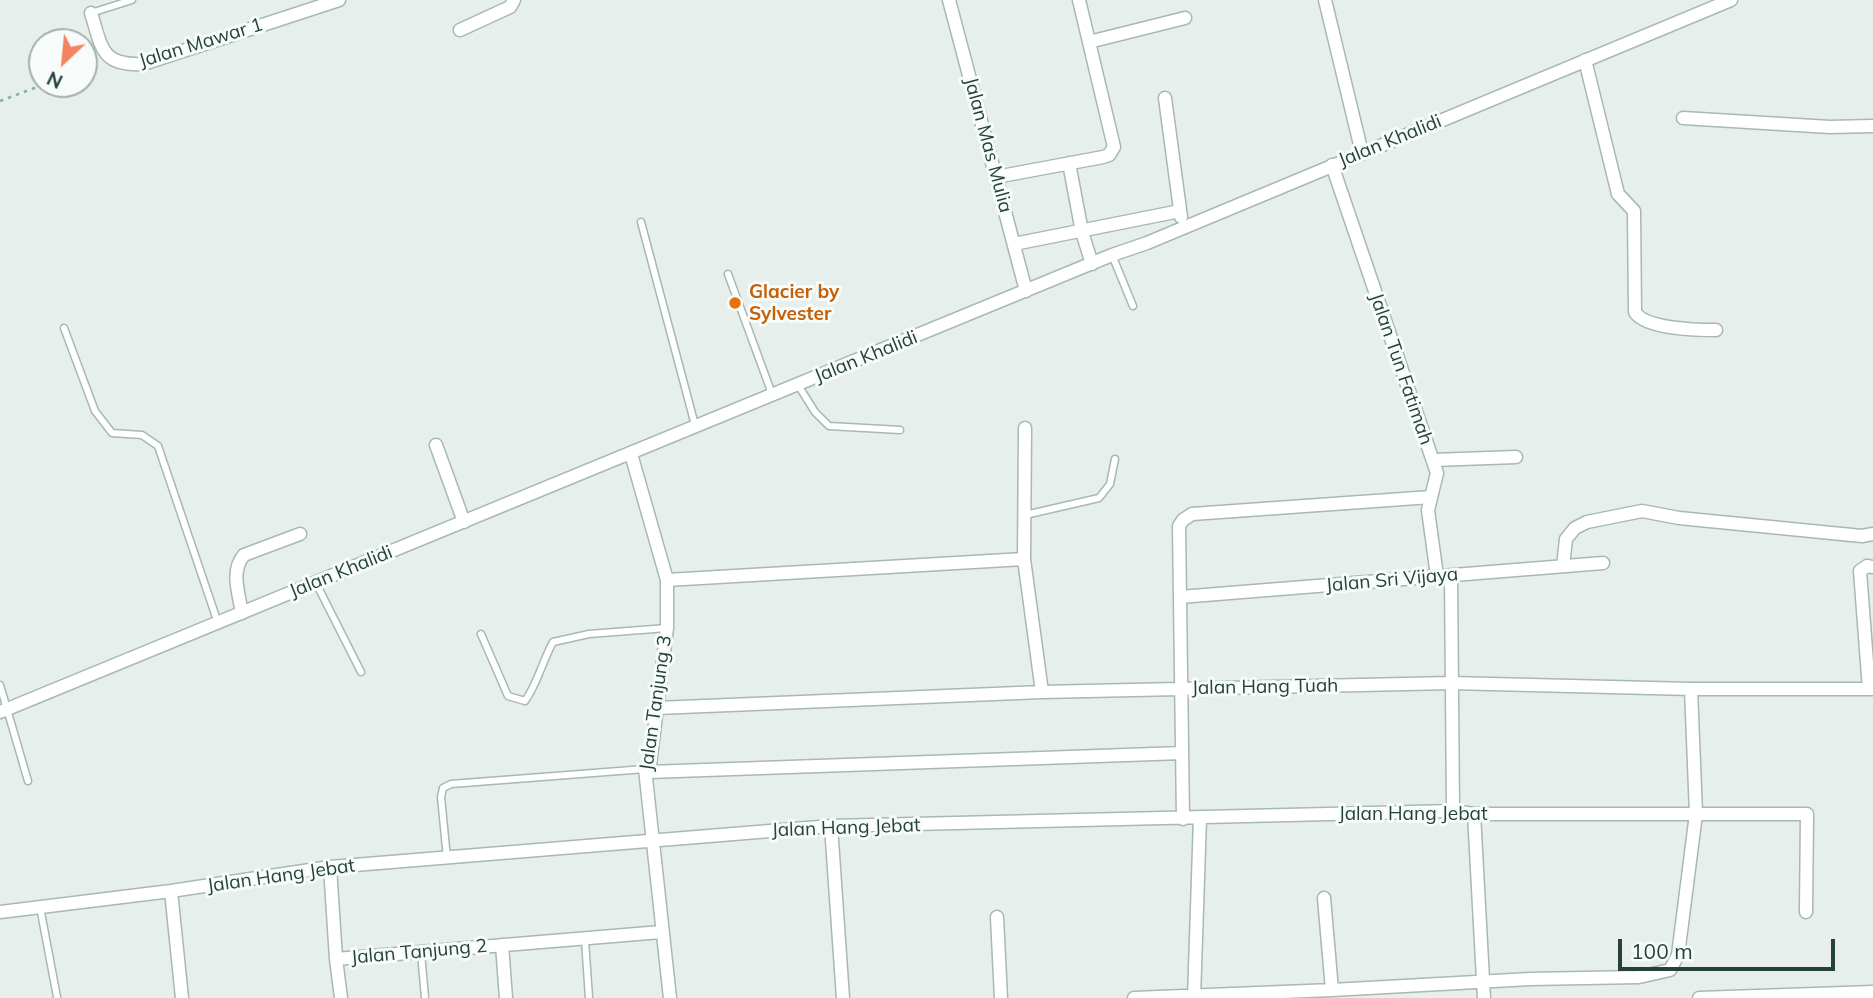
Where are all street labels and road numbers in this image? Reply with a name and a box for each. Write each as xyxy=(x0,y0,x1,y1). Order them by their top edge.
street label: Jalan Mawar 1 xyxy=(136,13,266,73)
street label: Jalan Mas Mulia xyxy=(959,75,1017,215)
street label: Jalan Khalidi xyxy=(1335,110,1445,172)
street label: Jalan Tun Fatimah xyxy=(1364,290,1438,448)
street label: Jalan Khalidi xyxy=(811,326,921,388)
street label: Jalan Khalidi xyxy=(286,541,396,603)
street label: Jalan Sri Vijaya xyxy=(1325,563,1459,597)
street label: Jalan Tanjung 3 xyxy=(635,634,677,772)
street label: Jalan Hang Tuah xyxy=(1191,674,1339,700)
street label: Jalan Hang Jebat xyxy=(1338,803,1488,825)
street label: Jalan Hang Jebat xyxy=(771,814,921,842)
street label: Jalan Hang Jebat xyxy=(206,854,356,898)
street label: Jalan Tanjung 2 xyxy=(350,935,488,969)

